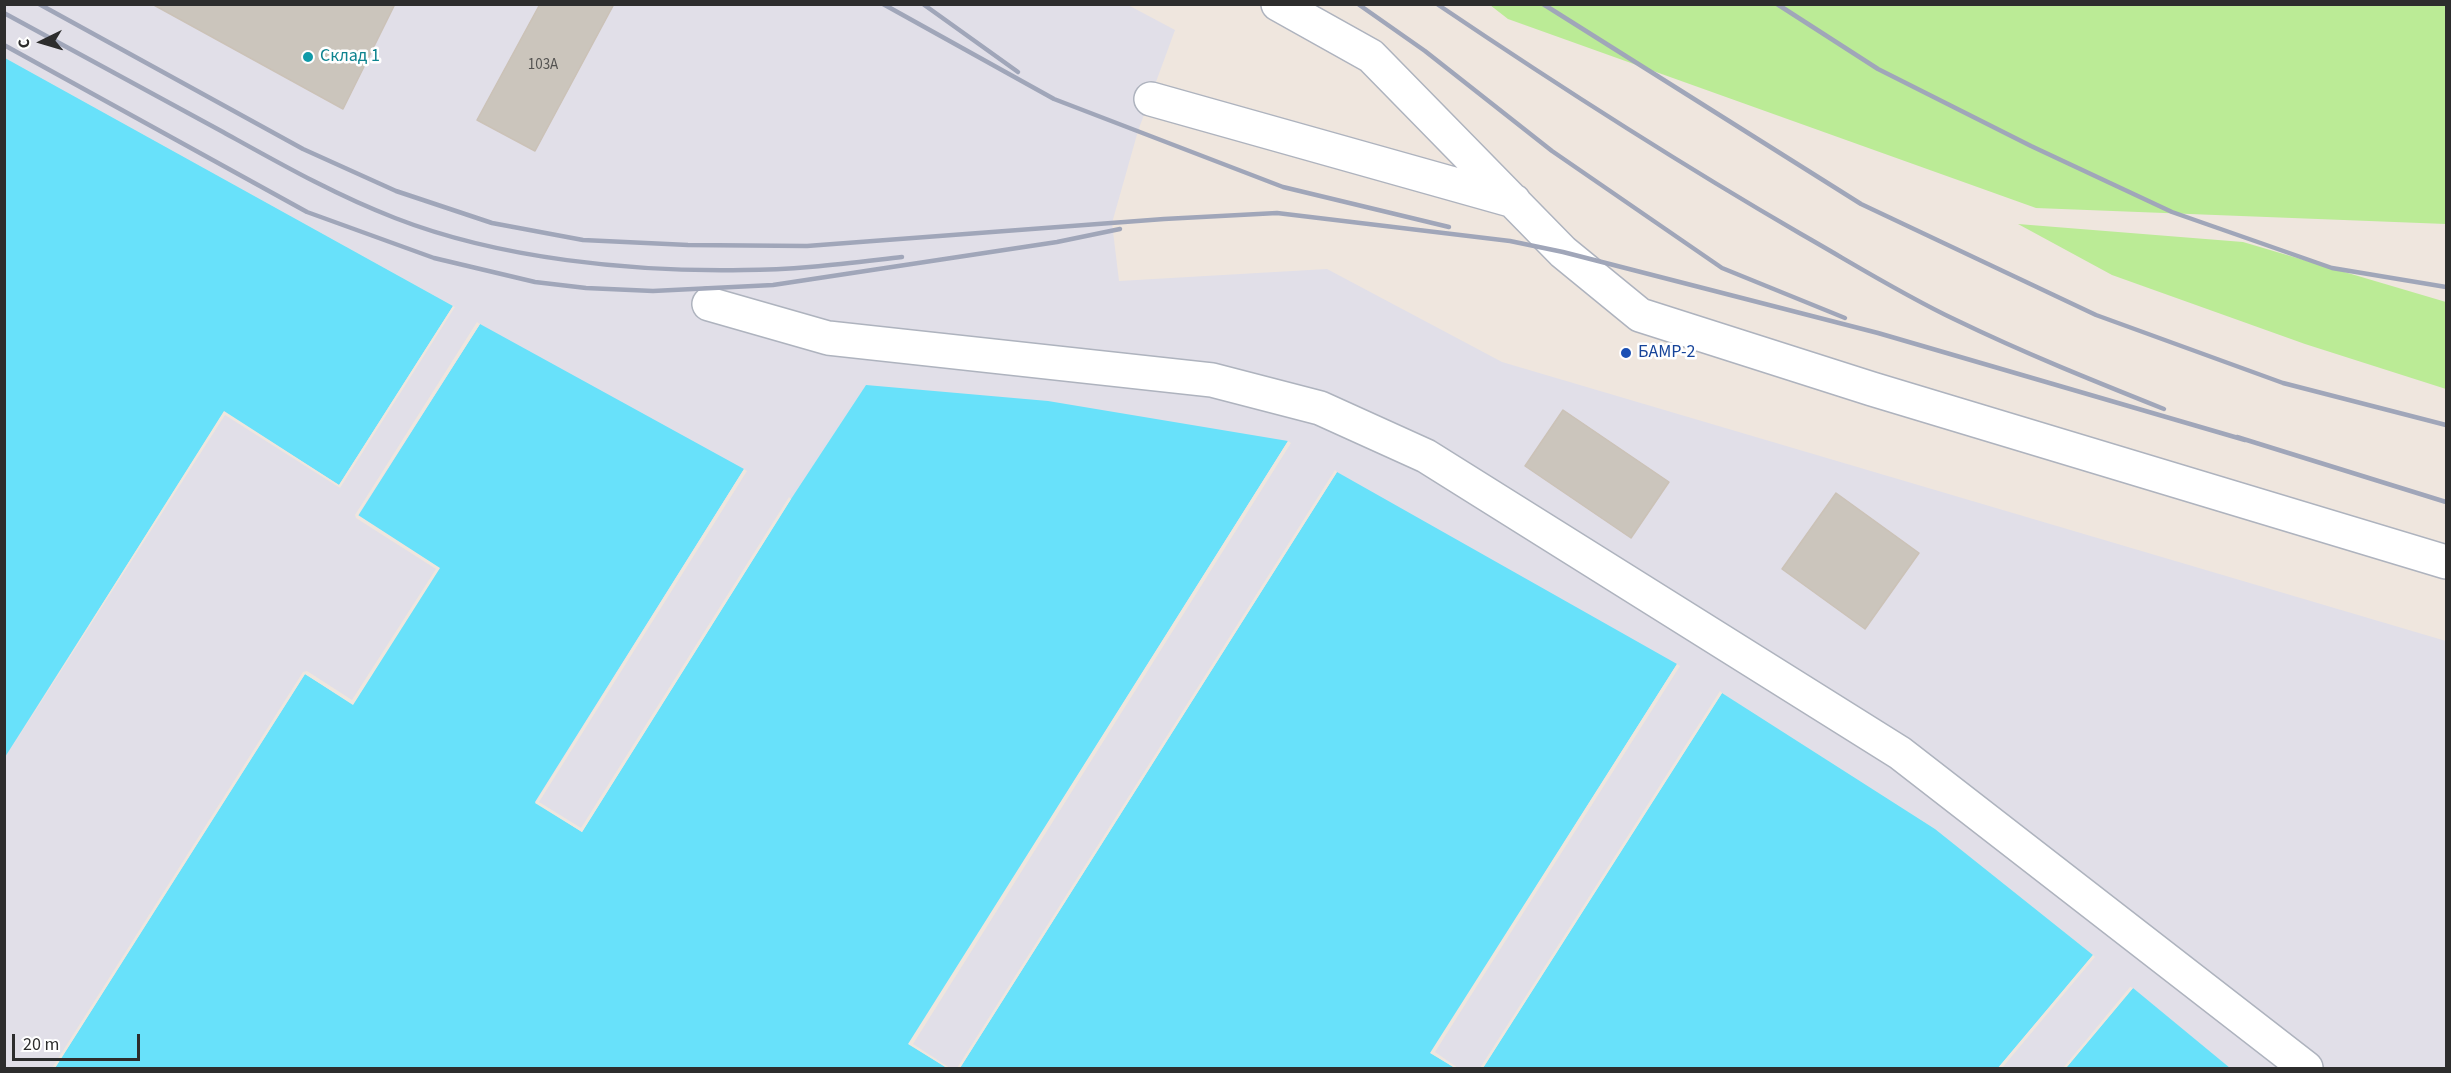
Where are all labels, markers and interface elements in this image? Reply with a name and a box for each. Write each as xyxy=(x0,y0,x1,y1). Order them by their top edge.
north arrow xyxy=(12,12,72,72)
text: С xyxy=(13,38,35,49)
place label: Склад 1 xyxy=(320,46,380,68)
marker: Склад 1 xyxy=(301,50,315,64)
house number: 103А xyxy=(528,57,558,75)
place label: БАМР-2 xyxy=(1638,342,1695,364)
marker: БАМР-2 xyxy=(1619,346,1633,360)
scale bar xyxy=(15,1022,142,1060)
text: 20 m xyxy=(23,1032,59,1057)

